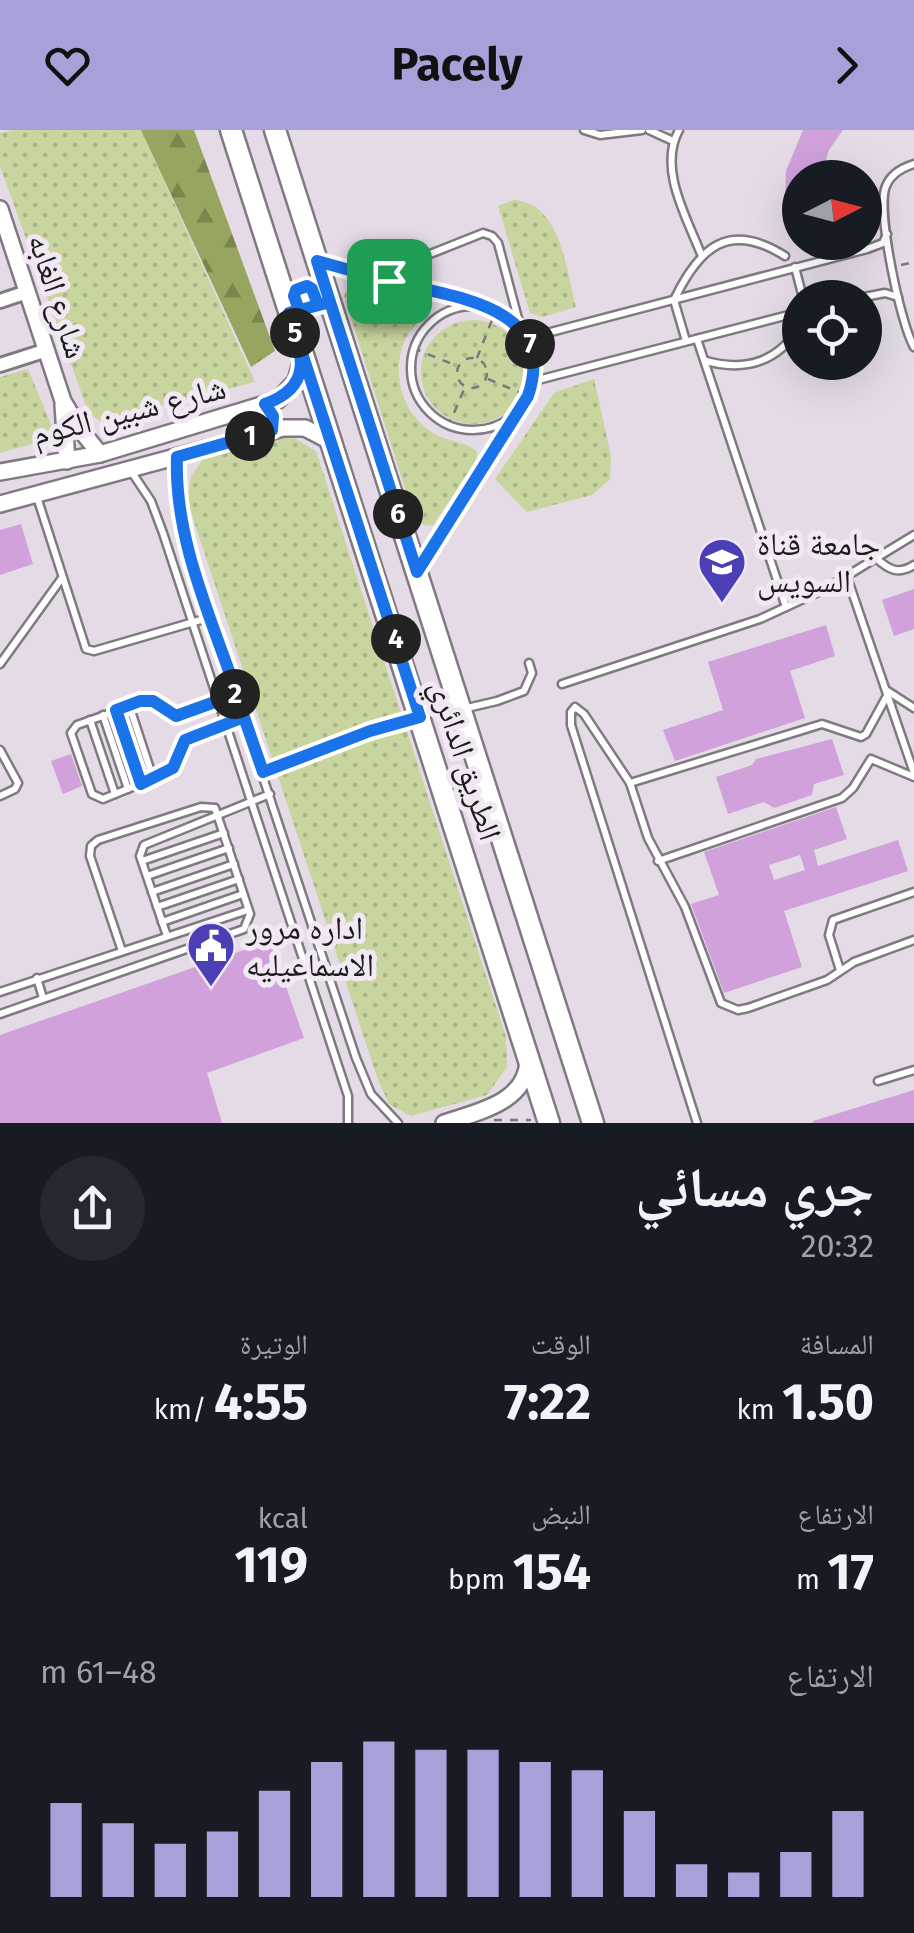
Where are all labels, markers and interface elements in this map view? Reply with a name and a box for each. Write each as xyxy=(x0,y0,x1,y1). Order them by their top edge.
icon: heart xyxy=(40,38,95,93)
text: Pacely xyxy=(391,38,523,92)
icon: forward xyxy=(819,38,874,93)
north arrow xyxy=(782,160,882,260)
map controls xyxy=(782,160,882,380)
street label: شارع الغابه xyxy=(19,229,96,363)
pin xyxy=(347,239,432,324)
icon: arrive xyxy=(362,254,417,309)
button: locate xyxy=(782,280,882,380)
pin: 5 xyxy=(270,308,320,358)
text: 5 xyxy=(287,316,303,349)
pin: 7 xyxy=(505,319,555,369)
text: 7 xyxy=(523,327,537,360)
street label: شارع شبين الكوم xyxy=(28,369,230,455)
pin: 1 xyxy=(225,411,275,461)
text: 1 xyxy=(244,419,257,452)
pin: 6 xyxy=(373,489,423,539)
text: 6 xyxy=(390,497,406,530)
place label: جامعة قناة السويس xyxy=(757,525,880,601)
school or university icon: جامعة قناة السويس xyxy=(696,536,748,604)
pin: 4 xyxy=(371,614,421,664)
text: 4 xyxy=(388,622,404,655)
pin: 2 xyxy=(210,669,260,719)
street label: الطريق الدائري xyxy=(416,675,510,847)
text: 2 xyxy=(228,677,242,710)
place label: اداره مرور الاسماعيليه xyxy=(245,909,374,984)
public building icon: اداره مرور الاسماعيليه xyxy=(185,920,237,988)
button: share xyxy=(40,1156,145,1261)
text: جري مسائي xyxy=(635,1156,874,1222)
text: 20:32 xyxy=(801,1227,874,1265)
text: الوتيرة xyxy=(240,1328,308,1361)
text: الوقت xyxy=(531,1328,591,1361)
text: المسافة xyxy=(800,1328,874,1361)
text: 4:55 xyxy=(214,1372,308,1432)
text: 7:22 xyxy=(504,1372,591,1432)
text: 1.50 xyxy=(782,1372,874,1432)
text: /km xyxy=(154,1393,214,1426)
text: km xyxy=(736,1393,782,1426)
text: النبض xyxy=(531,1498,591,1531)
text: الارتفاع xyxy=(798,1498,874,1531)
text: kcal xyxy=(258,1502,308,1535)
text: 119 xyxy=(235,1535,308,1595)
text: 154 xyxy=(513,1542,591,1602)
text: 17 xyxy=(827,1542,874,1602)
text: bpm xyxy=(448,1563,513,1596)
text: m xyxy=(796,1563,827,1596)
text: 48–61 m xyxy=(40,1653,157,1691)
text: الارتفاع xyxy=(787,1657,874,1695)

